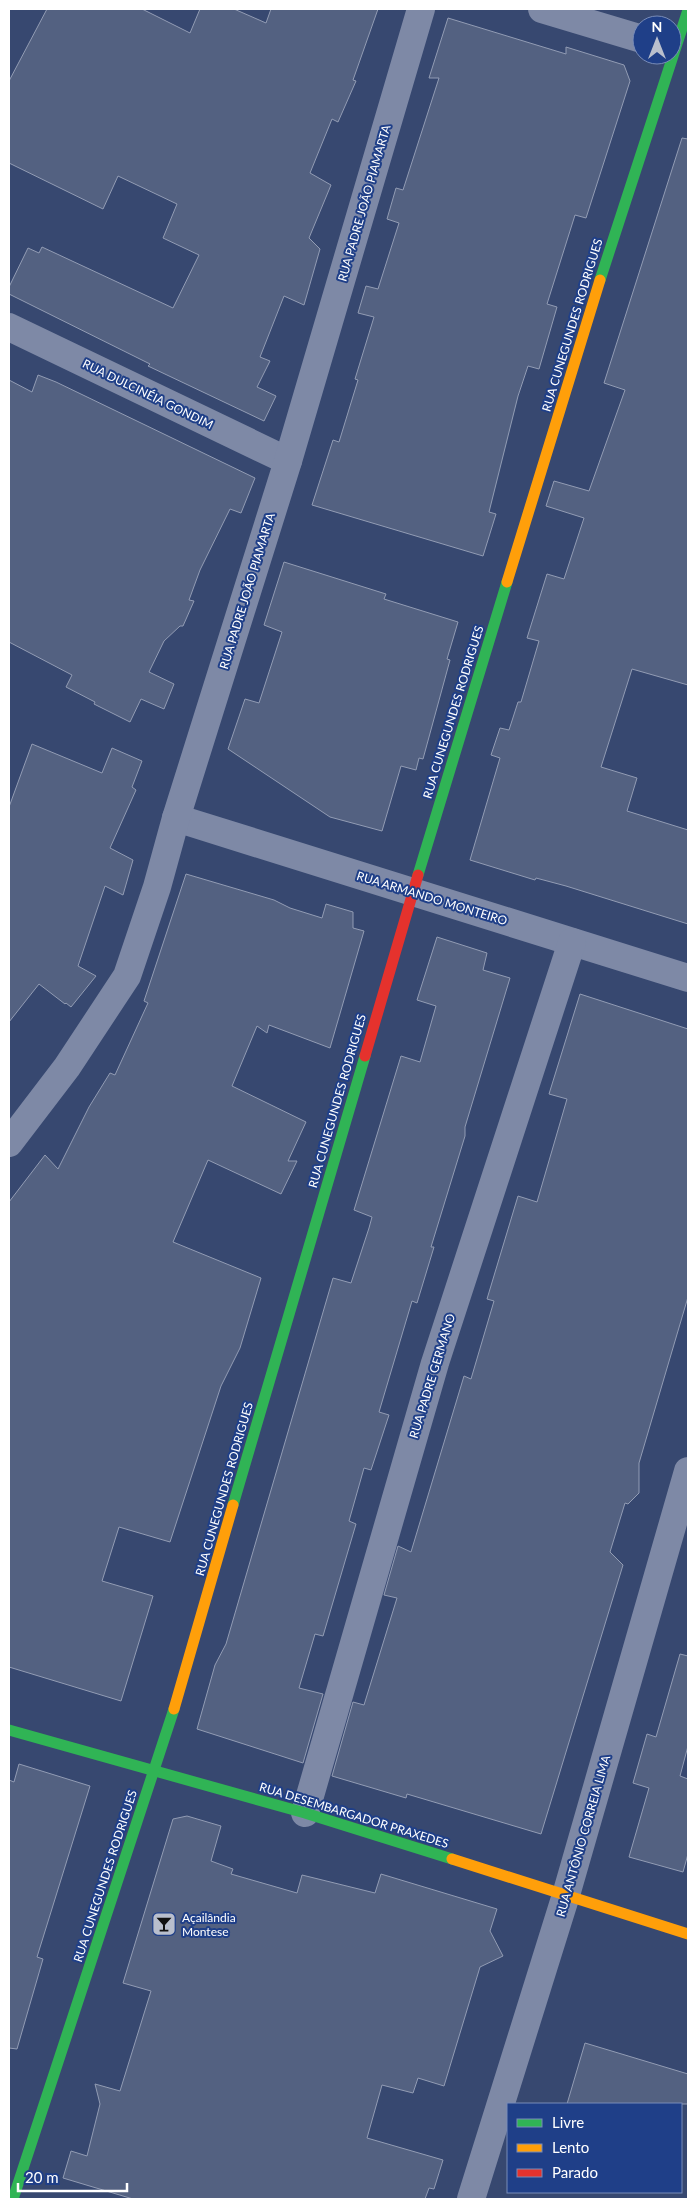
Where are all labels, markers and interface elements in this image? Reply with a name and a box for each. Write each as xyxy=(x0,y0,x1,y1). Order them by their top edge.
north arrow xyxy=(632,15,682,65)
text: N xyxy=(652,18,662,35)
street label: RUA PADRE JOÃO PIAMARTA xyxy=(334,122,394,283)
street label: RUA CUNEGUNDES RODRIGUES xyxy=(538,237,606,413)
street label: RUA DULCINÉIA GONDIM xyxy=(80,356,216,432)
street label: RUA PADRE JOÃO PIAMARTA xyxy=(216,510,278,671)
street label: RUA CUNEGUNDES RODRIGUES xyxy=(419,624,487,800)
street label: RUA ARMANDO MONTEIRO xyxy=(355,868,509,928)
street label: RUA CUNEGUNDES RODRIGUES xyxy=(305,1012,369,1190)
street label: RUA PADRE GERMANO xyxy=(406,1312,458,1440)
street label: RUA CUNEGUNDES RODRIGUES xyxy=(192,1400,256,1578)
street label: RUA ANTÔNIO CORREIA LIMA xyxy=(553,1753,614,1919)
street label: RUA DESEMBARGADOR PRAXEDES xyxy=(258,1779,450,1851)
street label: RUA CUNEGUNDES RODRIGUES xyxy=(70,1788,140,1964)
place label: Açailândia Montese xyxy=(182,1910,236,1939)
bar icon: Açailândia Montese xyxy=(151,1911,177,1937)
legend xyxy=(507,2103,682,2193)
text: Livre xyxy=(552,2113,584,2131)
text: Lento xyxy=(552,2138,589,2156)
scale bar xyxy=(18,2160,126,2192)
text: Parado xyxy=(552,2163,598,2181)
text: 20 m xyxy=(25,2168,59,2186)

